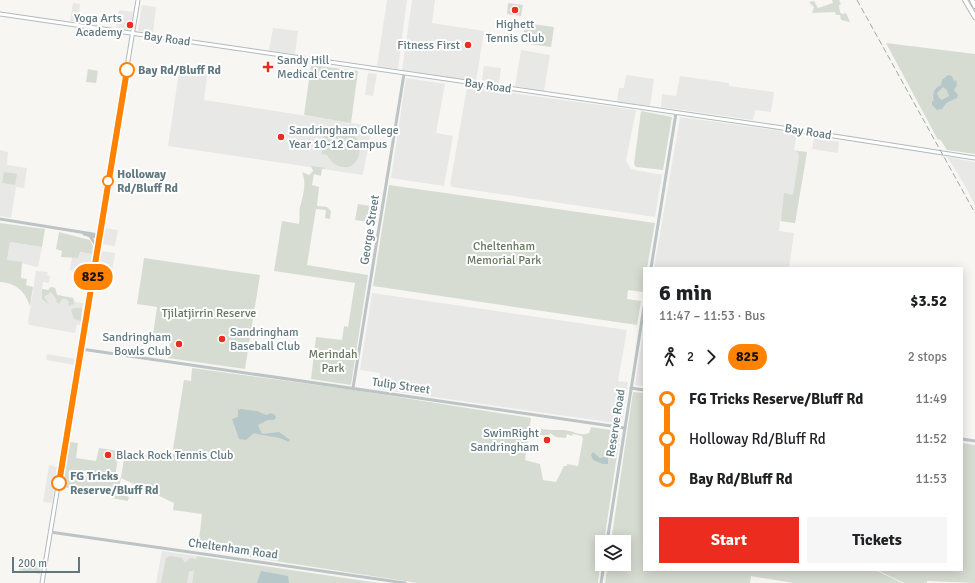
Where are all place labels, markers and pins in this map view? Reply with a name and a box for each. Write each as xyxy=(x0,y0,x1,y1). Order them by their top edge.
marker: Highett Tennis Club xyxy=(510,5,520,15)
place label: Yoga Arts Academy xyxy=(74,11,122,40)
place label: Highett Tennis Club xyxy=(486,17,544,46)
marker: Yoga Arts Academy xyxy=(125,20,135,30)
place label: Fitness First xyxy=(397,38,460,53)
marker: Fitness First xyxy=(463,40,473,50)
place label: Sandy Hill Medical Centre xyxy=(277,53,354,82)
marker: Sandy Hill Medical Centre xyxy=(262,61,274,73)
marker: Bay Rd/Bluff Rd xyxy=(119,62,135,78)
place label: Bay Rd/Bluff Rd xyxy=(138,63,222,78)
place label: Sandringham College Year 10-12 Campus xyxy=(289,123,399,152)
marker: Sandringham College Year 10-12 Campus xyxy=(276,132,286,142)
place label: Holloway Rd/Bluff Rd xyxy=(117,167,179,196)
marker: Holloway Rd/Bluff Rd xyxy=(102,175,114,187)
place label: Sandringham Baseball Club xyxy=(230,325,300,354)
place label: Sandringham Bowls Club xyxy=(102,330,171,359)
marker: Sandringham Baseball Club xyxy=(217,334,227,344)
marker: Sandringham Bowls Club xyxy=(174,339,184,349)
place label: SwimRight Sandringham xyxy=(470,426,539,455)
marker: SwimRight Sandringham xyxy=(542,435,552,445)
place label: Black Rock Tennis Club xyxy=(116,448,233,463)
marker: Black Rock Tennis Club xyxy=(103,450,113,460)
place label: FG Tricks Reserve/Bluff Rd xyxy=(70,469,159,498)
marker: FG Tricks Reserve/Bluff Rd xyxy=(51,475,67,491)

